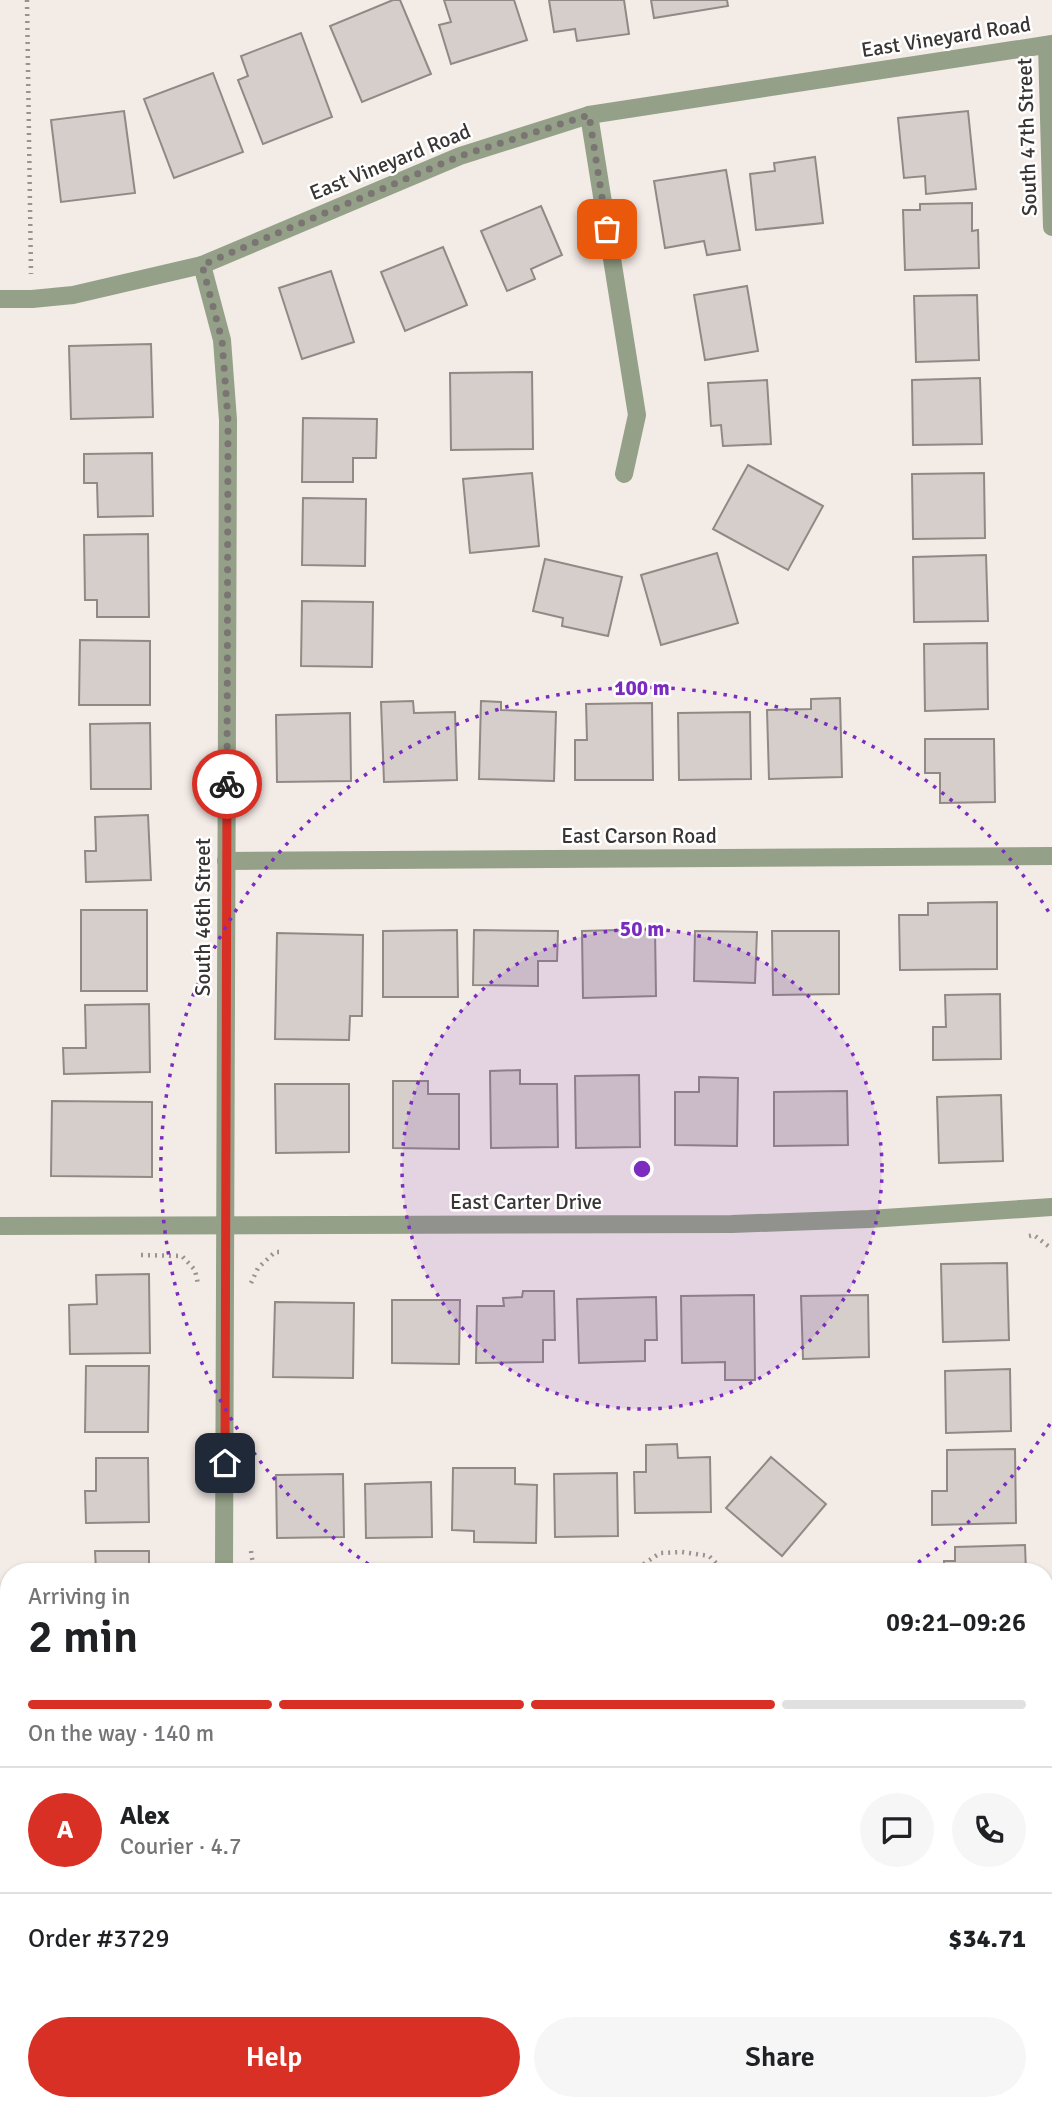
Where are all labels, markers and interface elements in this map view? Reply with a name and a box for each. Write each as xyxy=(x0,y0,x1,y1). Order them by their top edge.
street label: East Vineyard Road xyxy=(859,11,1033,63)
street label: South 47th Street xyxy=(1011,57,1043,217)
street label: East Vineyard Road xyxy=(306,118,474,206)
pin xyxy=(577,199,637,259)
icon: bag xyxy=(588,210,626,248)
text: 100 m xyxy=(614,675,670,701)
courier xyxy=(192,749,262,819)
icon: bike xyxy=(208,765,246,803)
street label: East Carson Road xyxy=(561,823,717,849)
street label: South 46th Street xyxy=(190,838,216,996)
text: 50 m xyxy=(620,916,664,942)
centre of rings xyxy=(630,1157,654,1181)
street label: East Carter Drive xyxy=(450,1189,602,1215)
pin xyxy=(195,1433,255,1493)
icon: home xyxy=(206,1444,244,1482)
text: Arriving in xyxy=(28,1582,130,1611)
text: 09:21–09:26 xyxy=(886,1607,1026,1639)
text: 2 min xyxy=(28,1609,138,1665)
text: On the way · 140 m xyxy=(28,1719,214,1748)
button: chat xyxy=(860,1793,934,1867)
button: phone xyxy=(952,1793,1026,1867)
text: Alex xyxy=(120,1800,170,1832)
text: A xyxy=(57,1814,73,1846)
text: Courier · 4.7 xyxy=(120,1832,241,1861)
text: Order #3729 xyxy=(28,1923,169,1955)
text: $34.71 xyxy=(948,1923,1026,1955)
button: Help xyxy=(28,2017,520,2097)
button: Share xyxy=(534,2017,1026,2097)

